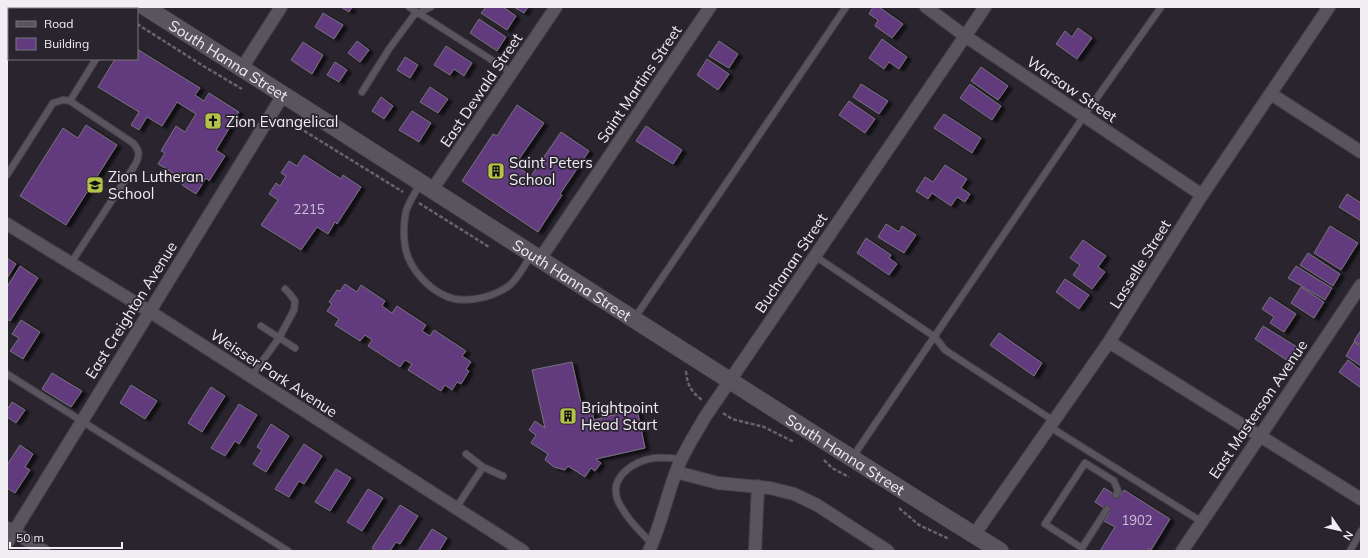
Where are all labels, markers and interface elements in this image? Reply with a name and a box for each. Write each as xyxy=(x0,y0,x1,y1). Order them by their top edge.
legend xyxy=(8,8,138,60)
street label: South Hanna Street xyxy=(166,15,292,105)
text: Road xyxy=(44,16,73,31)
street label: Saint Martins Street xyxy=(593,21,685,147)
street label: East Dewald Street xyxy=(436,29,526,151)
text: Building xyxy=(44,36,89,51)
street label: Warsaw Street xyxy=(1023,52,1121,126)
church icon: Zion Evangelical xyxy=(203,111,223,131)
place label: Zion Evangelical xyxy=(226,112,338,131)
place label: Saint Peters School xyxy=(509,153,593,189)
building icon: Saint Peters School xyxy=(486,161,506,181)
place label: Zion Lutheran School xyxy=(108,167,204,203)
school or university icon: Zion Lutheran School xyxy=(85,175,105,195)
house number: 2215 xyxy=(293,201,325,217)
street label: Buchanan Street xyxy=(751,210,831,316)
street label: Lasselle Street xyxy=(1105,216,1175,312)
street label: South Hanna Street xyxy=(509,235,635,325)
street label: East Creighton Avenue xyxy=(81,238,181,382)
street label: Weisser Park Avenue xyxy=(207,325,341,421)
street label: East Masterson Avenue xyxy=(1205,336,1311,482)
place label: Brightpoint Head Start xyxy=(581,398,658,434)
building icon: Brightpoint Head Start xyxy=(558,406,578,426)
street label: South Hanna Street xyxy=(782,409,909,499)
north arrow xyxy=(1320,510,1360,550)
house number: 1902 xyxy=(1121,512,1153,528)
scale bar xyxy=(10,524,122,550)
text: N xyxy=(1340,528,1356,543)
text: 50 m xyxy=(16,530,44,545)

